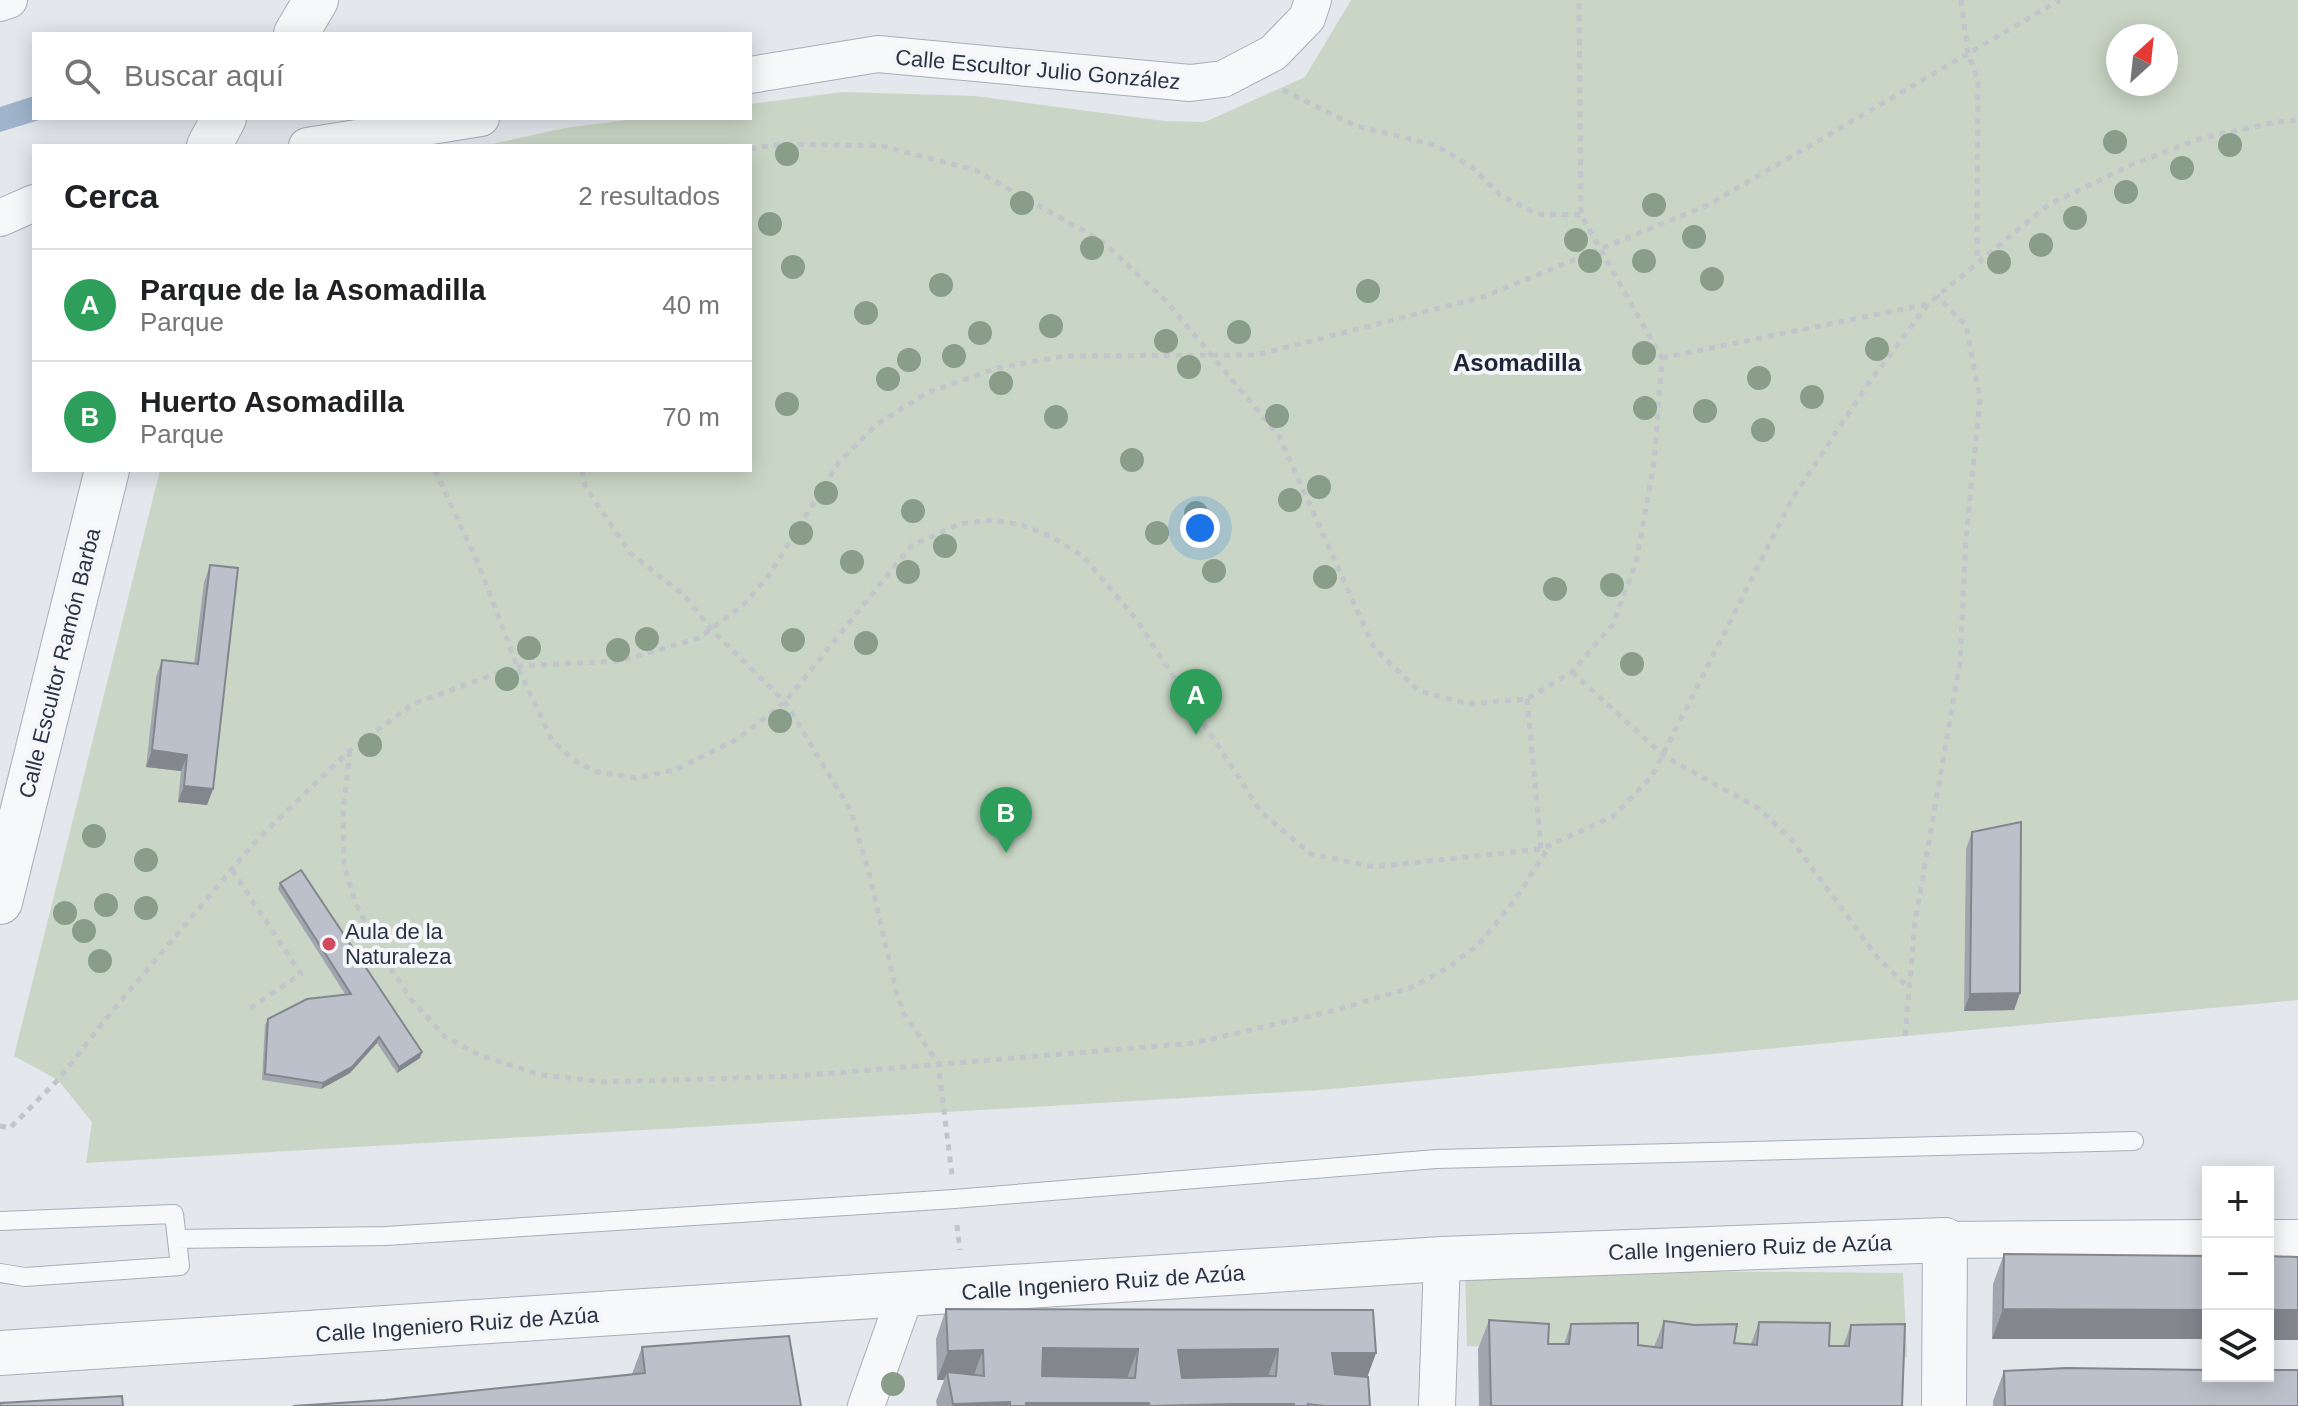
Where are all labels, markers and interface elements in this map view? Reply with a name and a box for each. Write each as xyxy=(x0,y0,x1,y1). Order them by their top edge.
north arrow xyxy=(2106,24,2178,96)
search box xyxy=(32,32,752,120)
street label: Calle Escultor Julio González xyxy=(894,45,1182,94)
icon: search xyxy=(60,54,104,98)
text: Buscar aquí xyxy=(124,59,284,92)
text: Cerca xyxy=(64,177,159,215)
text: 2 resultados xyxy=(578,181,720,211)
text: Parque de la Asomadilla xyxy=(140,273,486,306)
text: A xyxy=(81,290,99,320)
text: 40 m xyxy=(662,290,720,320)
text: Parque xyxy=(140,307,224,337)
district label: Asomadilla xyxy=(1453,349,1582,376)
text: Huerto Asomadilla xyxy=(140,385,404,418)
text: B xyxy=(81,402,99,432)
text: 70 m xyxy=(662,402,720,432)
text: Parque xyxy=(140,419,224,449)
your location xyxy=(1180,508,1220,548)
street label: Calle Escultor Ramón Barba xyxy=(14,525,105,801)
pin: A xyxy=(1170,669,1222,735)
pin: B xyxy=(980,787,1032,853)
place label: Aula de la Naturaleza xyxy=(345,919,452,969)
marker: Aula de la Naturaleza xyxy=(320,935,338,953)
map controls xyxy=(2202,1166,2274,1382)
button: + xyxy=(2202,1166,2274,1238)
street label: Calle Ingeniero Ruiz de Azúa xyxy=(1608,1230,1893,1265)
button: − xyxy=(2202,1238,2274,1310)
street label: Calle Ingeniero Ruiz de Azúa xyxy=(961,1260,1246,1305)
street label: Calle Ingeniero Ruiz de Azúa xyxy=(315,1302,600,1347)
button: layers xyxy=(2202,1310,2274,1382)

